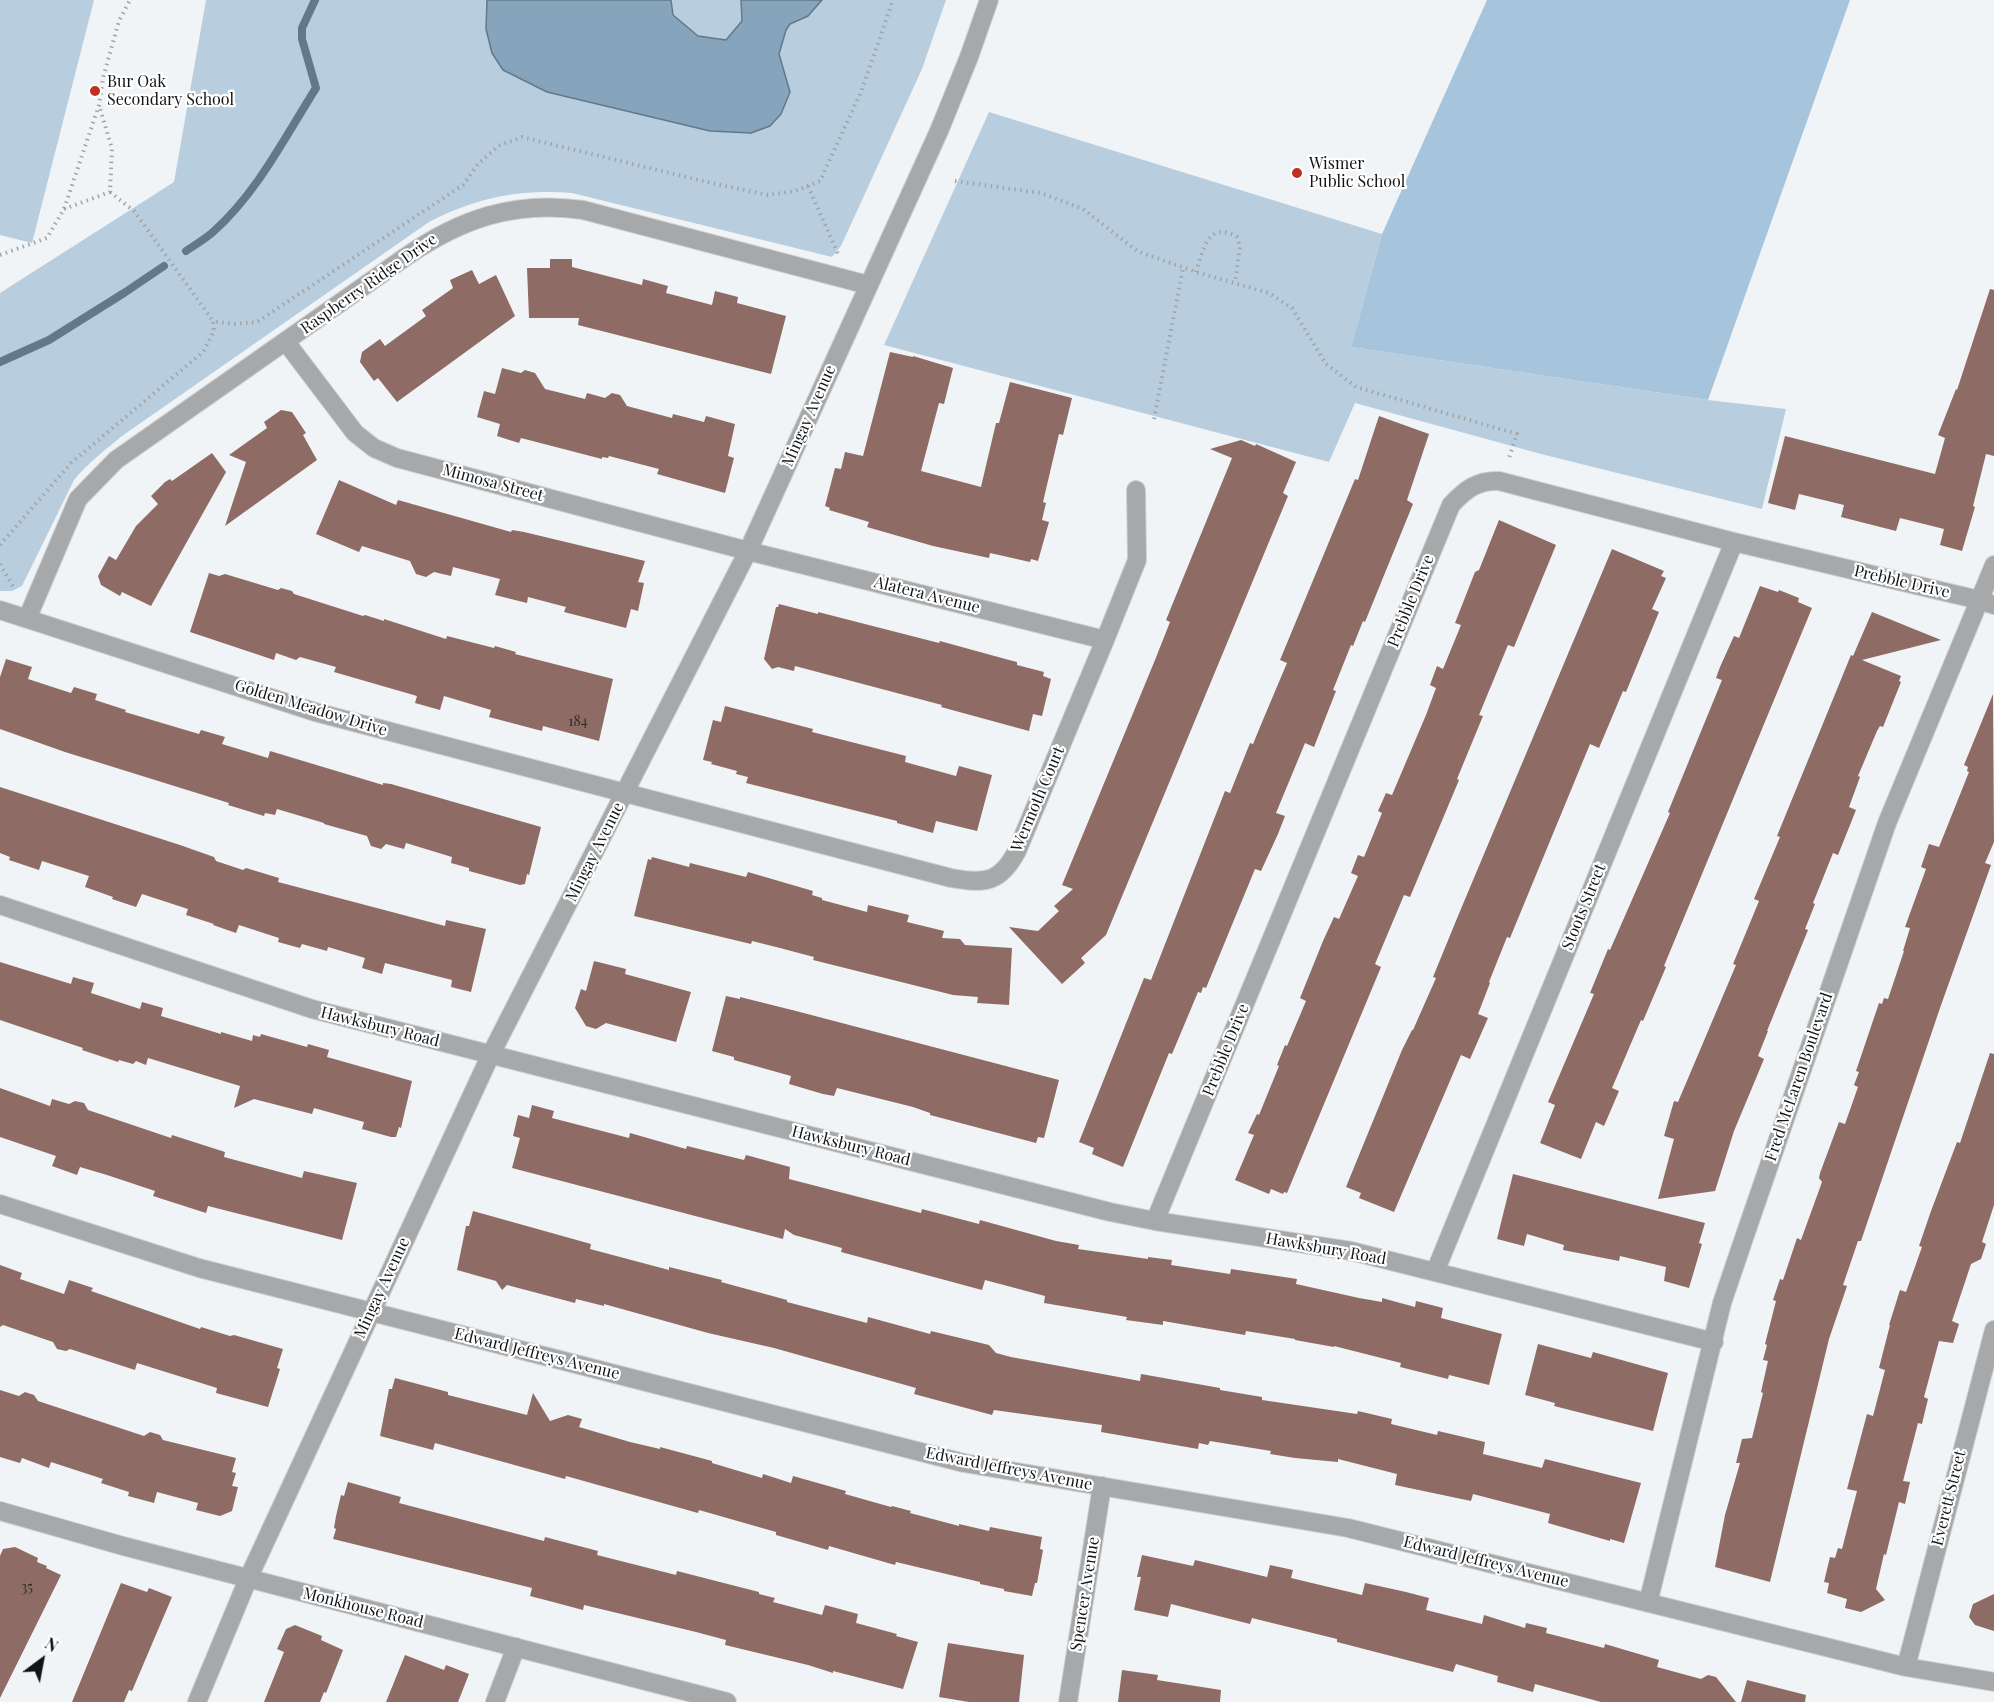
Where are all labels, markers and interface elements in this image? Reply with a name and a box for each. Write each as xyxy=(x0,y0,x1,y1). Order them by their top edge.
place label: Bur Oak Secondary School xyxy=(107,72,234,110)
marker: Bur Oak Secondary School xyxy=(88,84,102,98)
place label: Wismer Public School xyxy=(1309,154,1405,192)
marker: Wismer Public School xyxy=(1290,166,1304,180)
street label: Raspberry Ridge Drive xyxy=(297,230,441,338)
street label: Mingay Avenue xyxy=(778,362,840,470)
street label: Mimosa Street xyxy=(440,460,546,506)
street label: Prebble Drive xyxy=(1384,552,1438,650)
street label: Prebble Drive xyxy=(1852,562,1952,602)
street label: Alatera Avenue xyxy=(872,573,982,617)
street label: Golden Meadow Drive xyxy=(232,676,390,740)
house number: 184 xyxy=(568,714,588,730)
street label: Wermoth Court xyxy=(1007,743,1069,855)
street label: Mingay Avenue xyxy=(562,799,628,905)
street label: Stoots Street xyxy=(1558,861,1610,953)
street label: Fred McLaren Boulevard xyxy=(1761,990,1837,1164)
street label: Prebble Drive xyxy=(1199,1001,1253,1099)
street label: Hawksbury Road xyxy=(319,1003,441,1051)
street label: Hawksbury Road xyxy=(790,1122,912,1170)
street label: Hawksbury Road xyxy=(1264,1229,1388,1269)
street label: Mingay Avenue xyxy=(350,1235,414,1341)
street label: Edward Jeffreys Avenue xyxy=(452,1324,622,1384)
street label: Edward Jeffreys Avenue xyxy=(924,1443,1094,1495)
street label: Everett Street xyxy=(1928,1448,1970,1548)
street label: Edward Jeffreys Avenue xyxy=(1401,1532,1571,1592)
street label: Spencer Avenue xyxy=(1066,1536,1104,1652)
house number: 35 xyxy=(21,1580,33,1596)
street label: Monkhouse Road xyxy=(301,1584,425,1632)
north arrow xyxy=(12,1630,72,1690)
text: N xyxy=(41,1632,62,1656)

